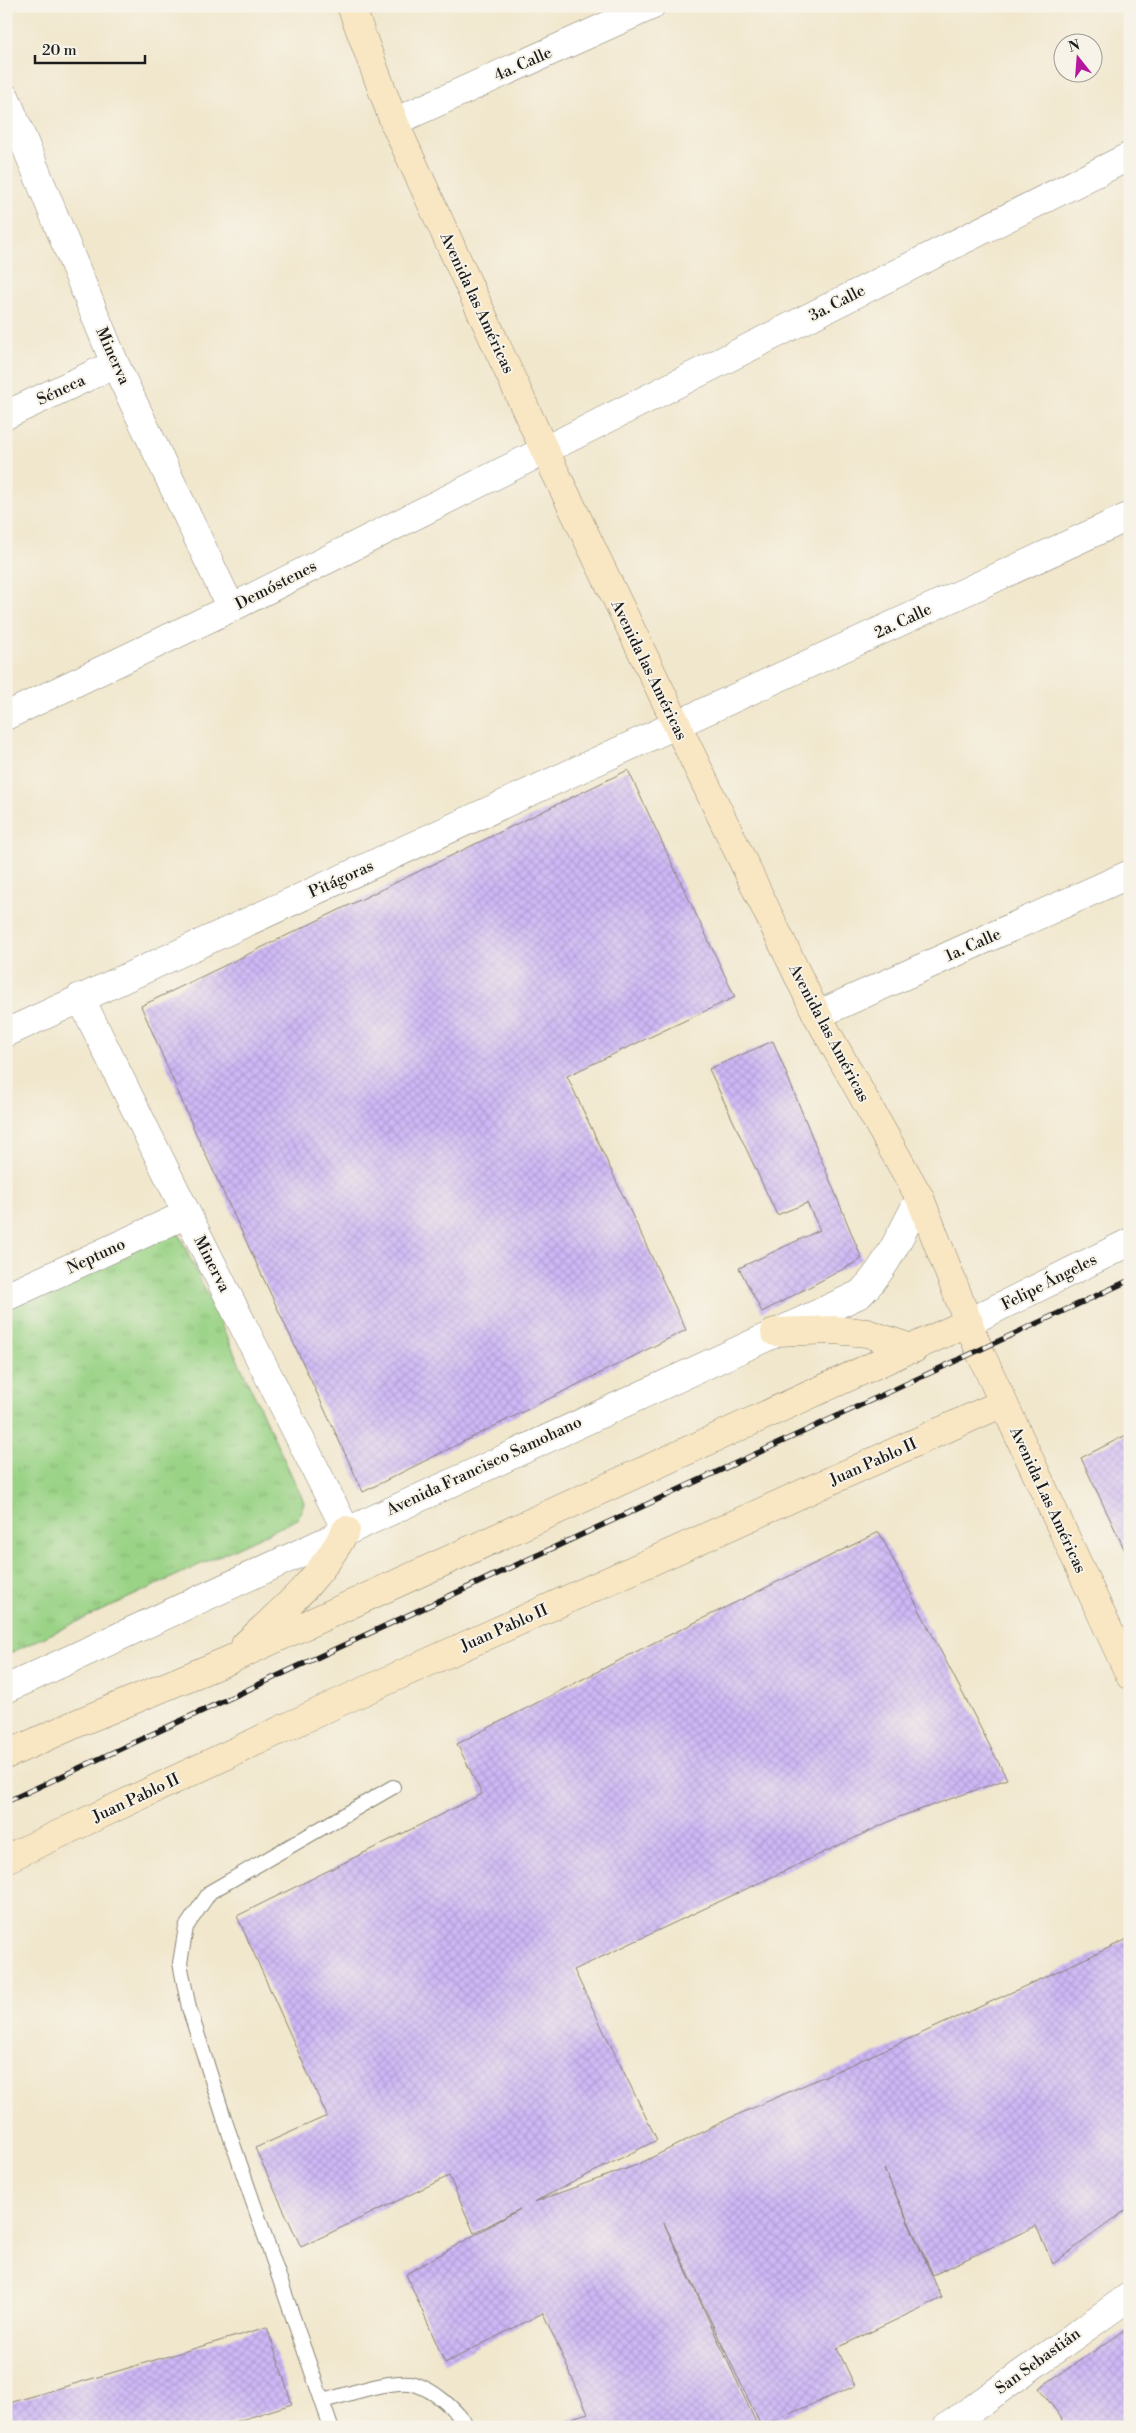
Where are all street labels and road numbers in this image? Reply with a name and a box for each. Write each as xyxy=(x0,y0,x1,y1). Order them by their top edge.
street label: 4a. Calle xyxy=(491,42,555,86)
street label: Avenida las Américas xyxy=(435,228,518,377)
street label: 3a. Calle xyxy=(806,280,868,326)
street label: Minerva xyxy=(92,324,135,389)
street label: Séneca xyxy=(34,370,89,410)
street label: Demóstenes xyxy=(232,556,320,614)
street label: Avenida las Américas xyxy=(606,596,692,743)
street label: 2a. Calle xyxy=(871,599,935,643)
street label: Pitágoras xyxy=(305,856,377,902)
street label: 1a. Calle xyxy=(942,924,1004,966)
street label: Avenida las Américas xyxy=(784,960,874,1105)
street label: Minerva xyxy=(189,1232,235,1296)
street label: Neptuno xyxy=(64,1234,128,1278)
street label: Felipe Ángeles xyxy=(997,1248,1100,1315)
street label: Avenida Francisco Samohano xyxy=(382,1412,585,1521)
street label: Avenida Las Américas xyxy=(1005,1423,1091,1576)
street label: Juan Pablo II xyxy=(825,1434,920,1491)
street label: Juan Pablo II xyxy=(456,1600,551,1657)
street label: Juan Pablo II xyxy=(89,1769,183,1827)
street label: San Sebastián xyxy=(992,2323,1085,2399)

